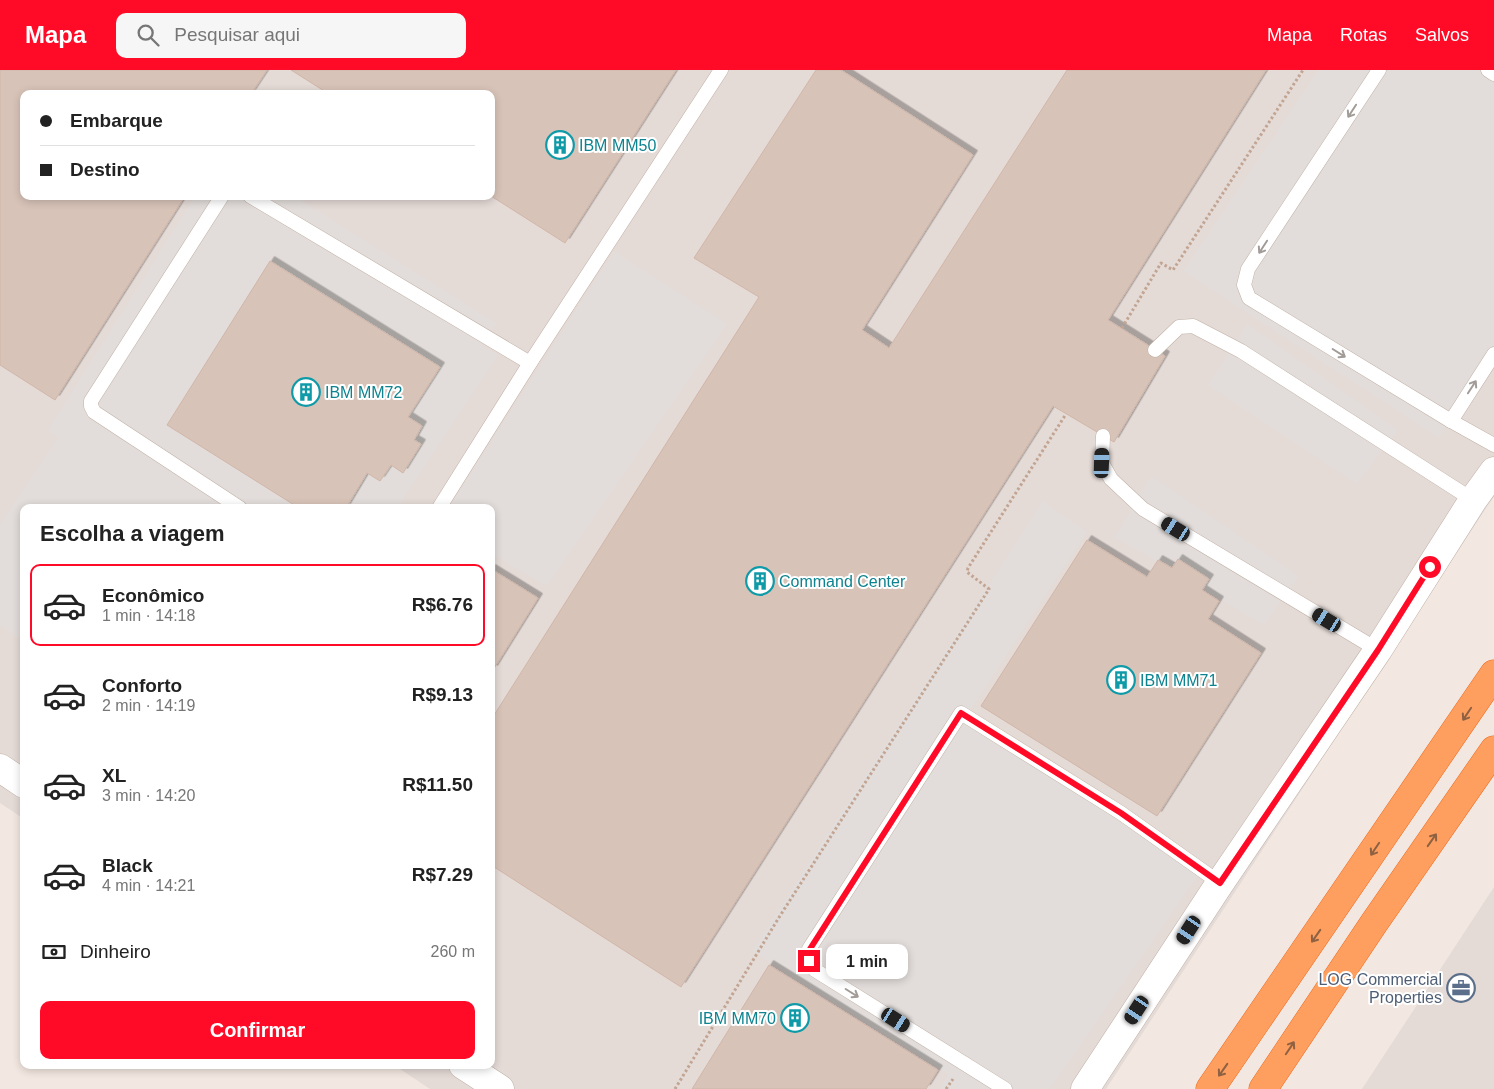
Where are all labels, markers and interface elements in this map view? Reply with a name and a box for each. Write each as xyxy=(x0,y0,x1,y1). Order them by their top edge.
search box xyxy=(116,13,466,58)
text: Mapa xyxy=(25,21,86,48)
icon: search xyxy=(134,21,162,49)
text: Pesquisar aqui xyxy=(174,24,300,45)
text: Mapa xyxy=(1267,25,1312,45)
text: Rotas xyxy=(1340,25,1387,45)
text: Salvos xyxy=(1415,25,1469,45)
one-way arrow xyxy=(1347,103,1357,117)
text: Embarque xyxy=(70,110,163,131)
building icon: IBM MM50 xyxy=(545,130,575,160)
place label: IBM MM50 xyxy=(579,137,656,154)
text: Destino xyxy=(70,159,140,180)
one-way arrow xyxy=(1258,239,1268,253)
one-way arrow xyxy=(1332,347,1346,358)
building icon: IBM MM72 xyxy=(291,377,321,407)
one-way arrow xyxy=(1468,381,1478,395)
place label: IBM MM72 xyxy=(325,384,402,401)
car xyxy=(1093,448,1110,478)
car xyxy=(1159,515,1192,543)
text: Escolha a viagem xyxy=(40,521,225,546)
route start xyxy=(1419,556,1441,578)
building icon: Command Center xyxy=(745,566,775,596)
place label: Command Center xyxy=(779,573,906,590)
icon: car xyxy=(42,583,87,628)
text: Econômico xyxy=(102,585,204,606)
text: R$6.76 xyxy=(412,594,473,615)
car xyxy=(1310,606,1343,634)
text: 1 min · 14:18 xyxy=(102,607,195,624)
building icon: IBM MM71 xyxy=(1106,665,1136,695)
place label: IBM MM71 xyxy=(1140,672,1217,689)
icon: car xyxy=(42,673,87,718)
text: Conforto xyxy=(102,675,182,696)
text: R$9.13 xyxy=(412,684,473,705)
text: 2 min · 14:19 xyxy=(102,697,195,714)
one-way arrow xyxy=(1462,707,1472,721)
icon: car xyxy=(42,763,87,808)
text: XL xyxy=(102,765,126,786)
text: R$11.50 xyxy=(402,774,473,795)
text: 3 min · 14:20 xyxy=(102,787,195,804)
one-way arrow xyxy=(1427,833,1437,847)
one-way arrow xyxy=(1370,841,1380,855)
icon: car xyxy=(42,853,87,898)
text: Black xyxy=(102,855,153,876)
text: R$7.29 xyxy=(412,864,473,885)
text: 4 min · 14:21 xyxy=(102,877,195,894)
car xyxy=(1174,913,1203,947)
one-way arrow xyxy=(1310,929,1321,943)
icon: cash xyxy=(40,938,68,966)
text: Dinheiro xyxy=(80,941,151,962)
text: 260 m xyxy=(431,943,475,960)
callout: 1 min xyxy=(826,944,909,978)
route end xyxy=(798,950,820,972)
text: 1 min xyxy=(846,953,888,970)
place label: LOG Commercial Properties xyxy=(1318,971,1442,1006)
office icon: LOG Commercial Properties xyxy=(1446,973,1476,1003)
one-way arrow xyxy=(844,988,858,998)
car xyxy=(1122,993,1151,1027)
button: Confirmar xyxy=(40,1001,475,1059)
building icon: IBM MM70 xyxy=(780,1003,810,1033)
car xyxy=(879,1006,912,1034)
place label: IBM MM70 xyxy=(699,1010,776,1027)
one-way arrow xyxy=(1285,1042,1295,1056)
one-way arrow xyxy=(1218,1063,1228,1077)

